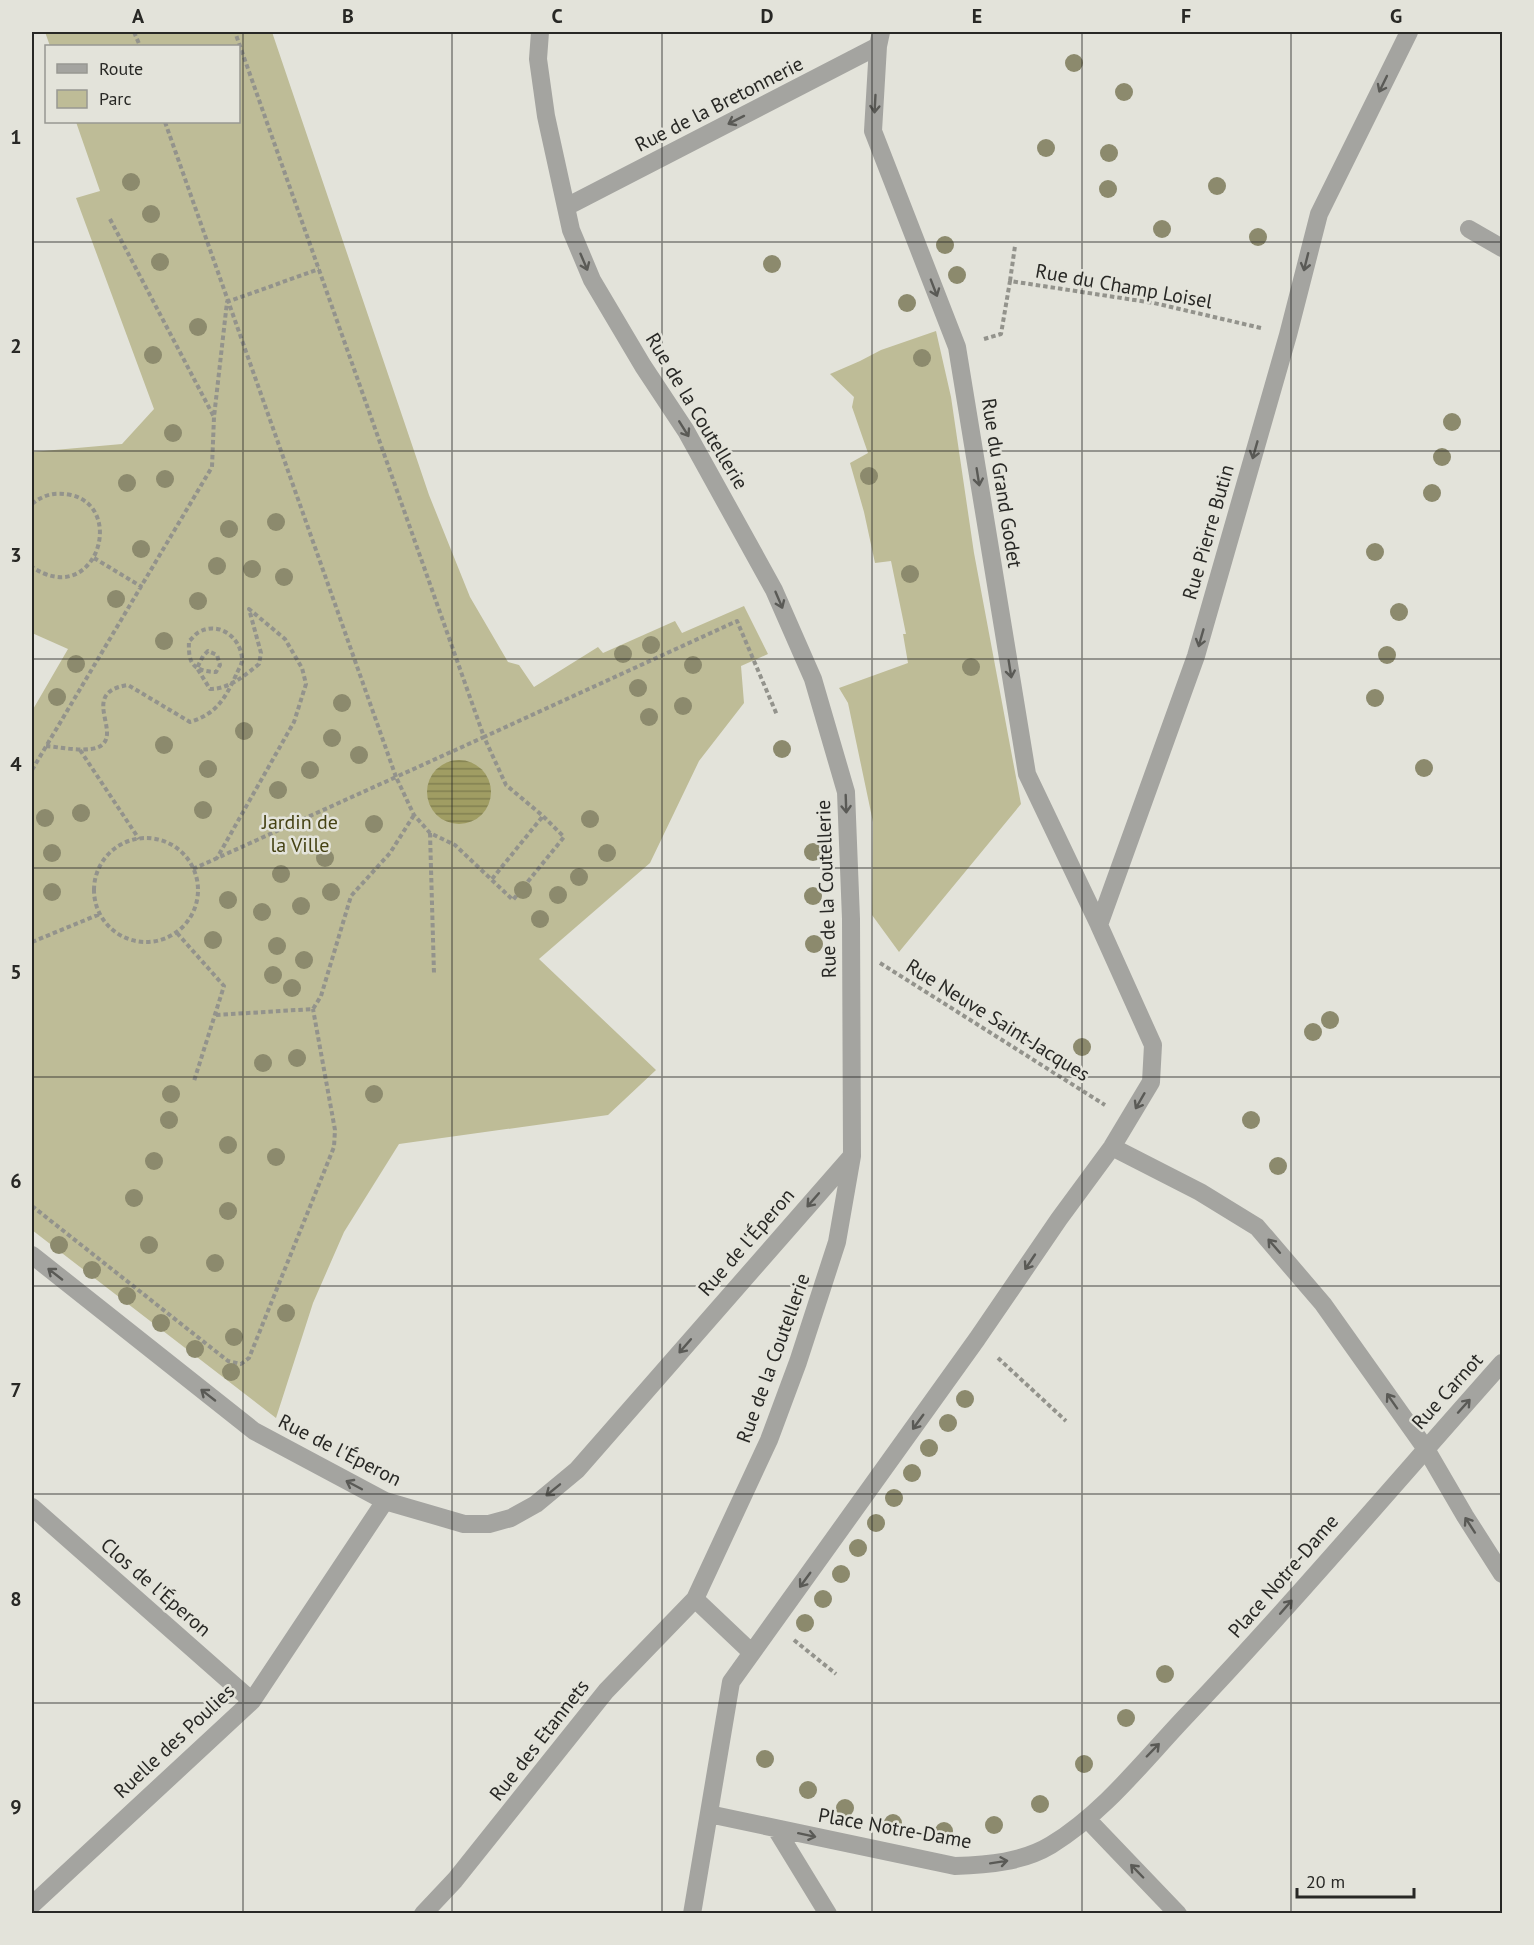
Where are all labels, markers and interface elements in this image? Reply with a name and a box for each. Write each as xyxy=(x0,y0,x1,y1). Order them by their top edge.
text: A xyxy=(132,3,145,29)
text: B xyxy=(342,3,354,29)
text: C xyxy=(551,3,563,29)
text: D xyxy=(761,3,774,29)
text: E xyxy=(972,3,982,29)
text: F xyxy=(1181,3,1191,29)
text: G xyxy=(1390,3,1402,29)
legend xyxy=(45,45,240,123)
street label: Rue de la Bretonnerie xyxy=(630,50,808,158)
text: Route xyxy=(99,57,143,80)
one-way arrow xyxy=(1377,74,1389,92)
text: Parc xyxy=(99,87,132,110)
one-way arrow xyxy=(869,94,880,114)
one-way arrow xyxy=(728,115,746,126)
text: 1 xyxy=(10,124,22,150)
one-way arrow xyxy=(1300,252,1312,271)
one-way arrow xyxy=(580,253,591,271)
street label: Rue du Champ Loisel xyxy=(1034,258,1215,314)
one-way arrow xyxy=(929,278,940,297)
street label: Rue de la Coutellerie xyxy=(640,328,754,494)
text: 2 xyxy=(10,333,22,359)
street label: Rue du Grand Godet xyxy=(976,396,1028,570)
one-way arrow xyxy=(679,420,691,437)
one-way arrow xyxy=(1249,440,1260,459)
street label: Rue Pierre Butin xyxy=(1176,461,1240,603)
one-way arrow xyxy=(973,467,984,486)
text: 3 xyxy=(10,542,22,568)
one-way arrow xyxy=(774,590,785,608)
one-way arrow xyxy=(1195,628,1206,647)
one-way arrow xyxy=(1005,659,1016,679)
text: 4 xyxy=(10,751,22,777)
one-way arrow xyxy=(841,794,852,814)
street label: Rue de la Coutellerie xyxy=(810,799,842,979)
park label: Jardin de la Ville xyxy=(261,809,338,858)
street label: Rue Neuve Saint-Jacques xyxy=(901,953,1095,1087)
text: 5 xyxy=(10,959,22,985)
one-way arrow xyxy=(1134,1092,1146,1109)
text: 6 xyxy=(10,1168,22,1194)
street label: Rue de l'Éperon xyxy=(692,1183,800,1301)
one-way arrow xyxy=(806,1192,820,1207)
one-way arrow xyxy=(1267,1238,1280,1254)
one-way arrow xyxy=(1024,1253,1036,1269)
one-way arrow xyxy=(47,1267,63,1280)
street label: Rue de la Coutellerie xyxy=(730,1270,816,1446)
one-way arrow xyxy=(678,1338,692,1353)
street label: Rue Carnot xyxy=(1406,1347,1488,1435)
text: 7 xyxy=(10,1377,22,1403)
one-way arrow xyxy=(200,1388,216,1401)
one-way arrow xyxy=(1386,1394,1398,1410)
one-way arrow xyxy=(1457,1399,1471,1414)
street label: Rue de l'Éperon xyxy=(274,1408,406,1492)
one-way arrow xyxy=(912,1413,925,1429)
one-way arrow xyxy=(346,1479,364,1490)
one-way arrow xyxy=(545,1483,561,1496)
street label: Place Notre-Dame xyxy=(1222,1509,1344,1643)
one-way arrow xyxy=(1464,1516,1477,1533)
street label: Clos de l'Éperon xyxy=(95,1532,217,1642)
one-way arrow xyxy=(799,1572,811,1588)
text: 8 xyxy=(10,1586,22,1612)
one-way arrow xyxy=(1279,1599,1292,1615)
street label: Rue des Etannets xyxy=(483,1674,595,1806)
street label: Ruelle des Poulies xyxy=(108,1678,240,1804)
one-way arrow xyxy=(1146,1743,1160,1758)
text: 9 xyxy=(10,1794,22,1820)
street label: Place Notre-Dame xyxy=(816,1802,974,1854)
one-way arrow xyxy=(797,1830,817,1841)
one-way arrow xyxy=(989,1857,1008,1868)
scale bar xyxy=(1297,1861,1414,1899)
one-way arrow xyxy=(1130,1864,1145,1879)
text: 20 m xyxy=(1306,1870,1345,1893)

